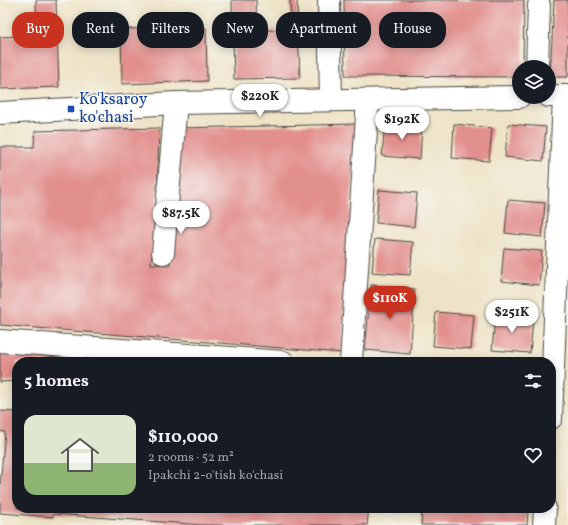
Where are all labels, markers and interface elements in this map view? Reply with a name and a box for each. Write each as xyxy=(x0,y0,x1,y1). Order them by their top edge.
chip: Buy xyxy=(12,12,64,48)
chip: Rent xyxy=(72,12,129,48)
chip: Filters xyxy=(137,12,204,48)
chip: New xyxy=(212,12,268,48)
chip: Apartment xyxy=(276,12,371,48)
chip: House xyxy=(379,12,446,48)
map controls xyxy=(512,60,556,104)
button: layers xyxy=(512,60,556,104)
pin: $220K xyxy=(232,84,288,118)
text: $220K xyxy=(241,88,279,106)
place label: Ko'ksaroy ko'chasi xyxy=(79,89,148,129)
marker: Ko'ksaroy ko'chasi xyxy=(66,104,76,114)
pin: $192K xyxy=(374,107,430,141)
text: $192K xyxy=(384,111,420,129)
pin: $87.5K xyxy=(148,201,214,235)
text: $87.5K xyxy=(162,205,200,223)
pin: $110K xyxy=(362,286,418,320)
text: $110K xyxy=(372,290,408,308)
pin: $251K xyxy=(484,300,540,334)
text: $251K xyxy=(495,304,529,322)
text: 5 homes xyxy=(24,370,89,393)
icon: filters xyxy=(522,370,544,392)
text: $110,000 xyxy=(148,426,218,449)
icon: home xyxy=(56,431,104,479)
icon: heart xyxy=(522,444,544,466)
text: 2 rooms · 52 m² xyxy=(148,449,234,467)
text: Ipakchi 2-o'tish ko'chasi xyxy=(148,467,283,485)

